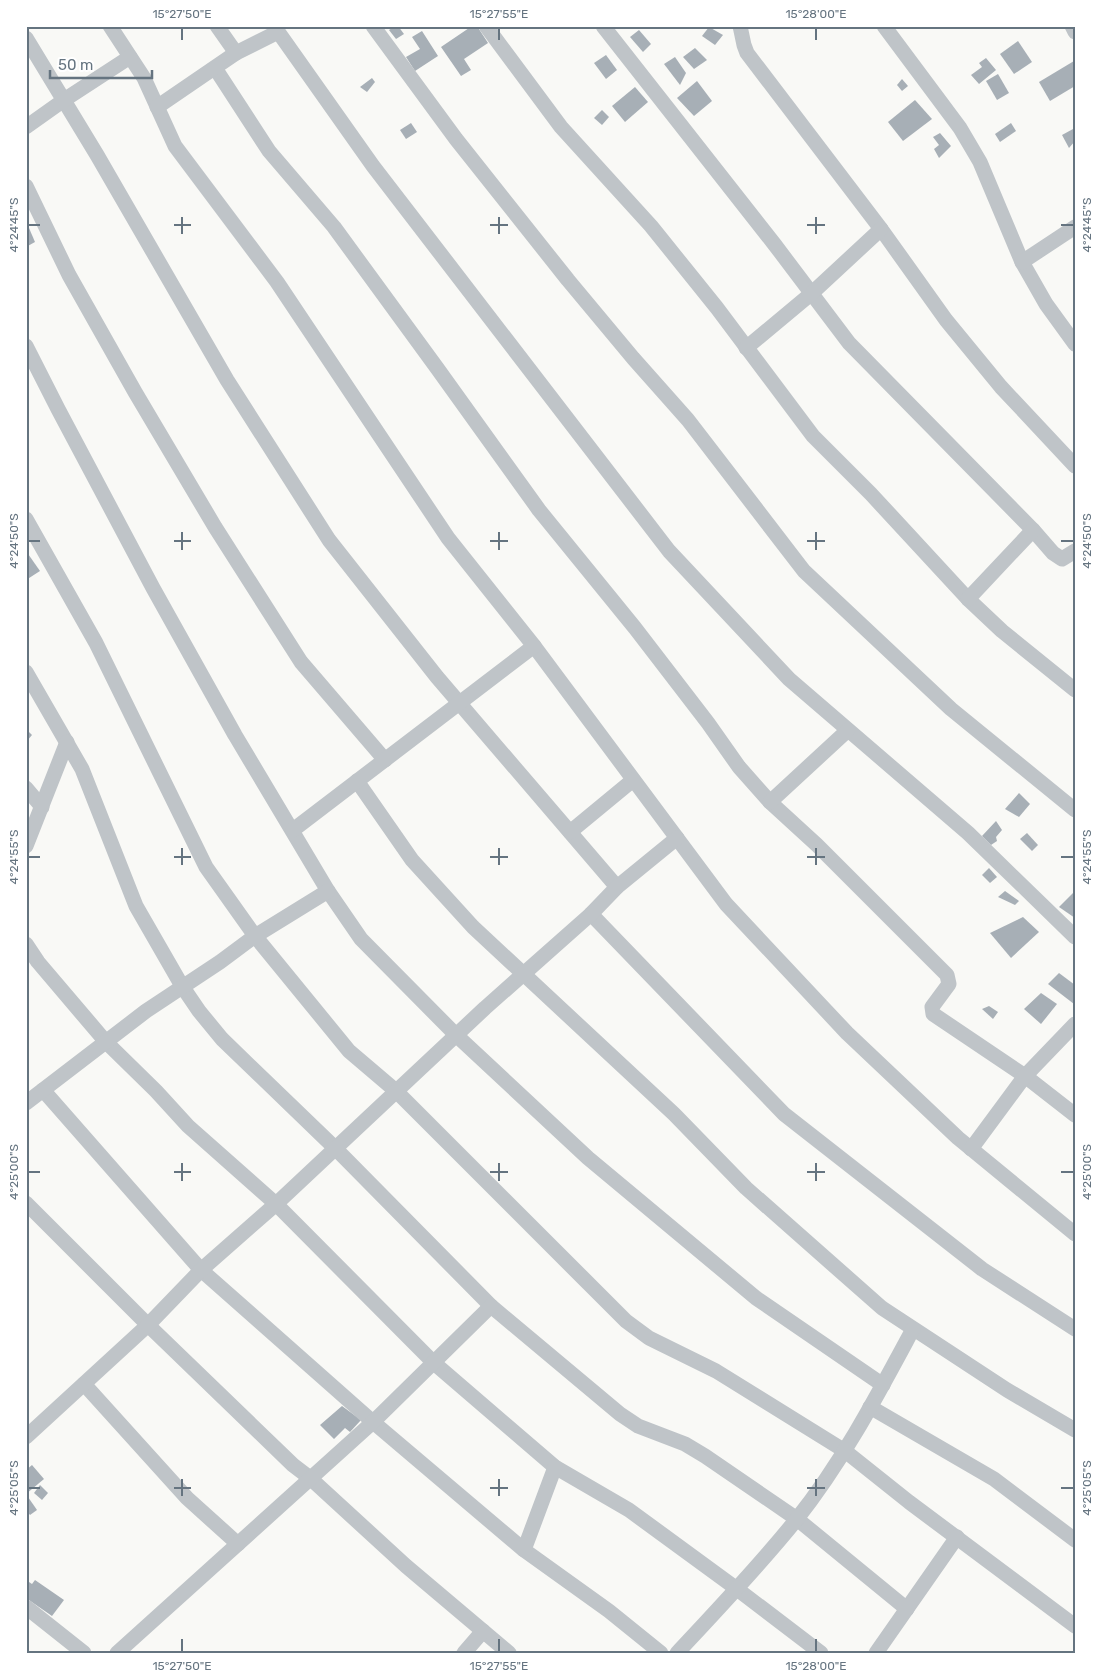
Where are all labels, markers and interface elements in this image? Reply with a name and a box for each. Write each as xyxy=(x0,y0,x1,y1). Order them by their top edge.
text: 15°27'50"E xyxy=(152,7,212,21)
text: 15°27'55"E xyxy=(470,7,528,21)
text: 15°28'00"E xyxy=(785,7,847,21)
scale bar xyxy=(50,48,152,80)
text: 50 m xyxy=(58,56,93,74)
text: 4°24'45"S xyxy=(7,198,21,252)
text: 4°24'45"S xyxy=(1080,198,1094,252)
text: 4°24'50"S xyxy=(7,513,21,569)
text: 4°24'50"S xyxy=(1080,513,1094,569)
text: 4°24'55"S xyxy=(7,829,21,885)
text: 4°24'55"S xyxy=(1080,829,1094,885)
text: 4°25'00"S xyxy=(7,1144,21,1200)
text: 4°25'00"S xyxy=(1080,1144,1094,1200)
text: 4°25'05"S xyxy=(7,1460,21,1516)
text: 4°25'05"S xyxy=(1080,1460,1094,1516)
text: 15°27'50"E xyxy=(152,1659,212,1673)
text: 15°27'55"E xyxy=(470,1659,528,1673)
text: 15°28'00"E xyxy=(785,1659,847,1673)

